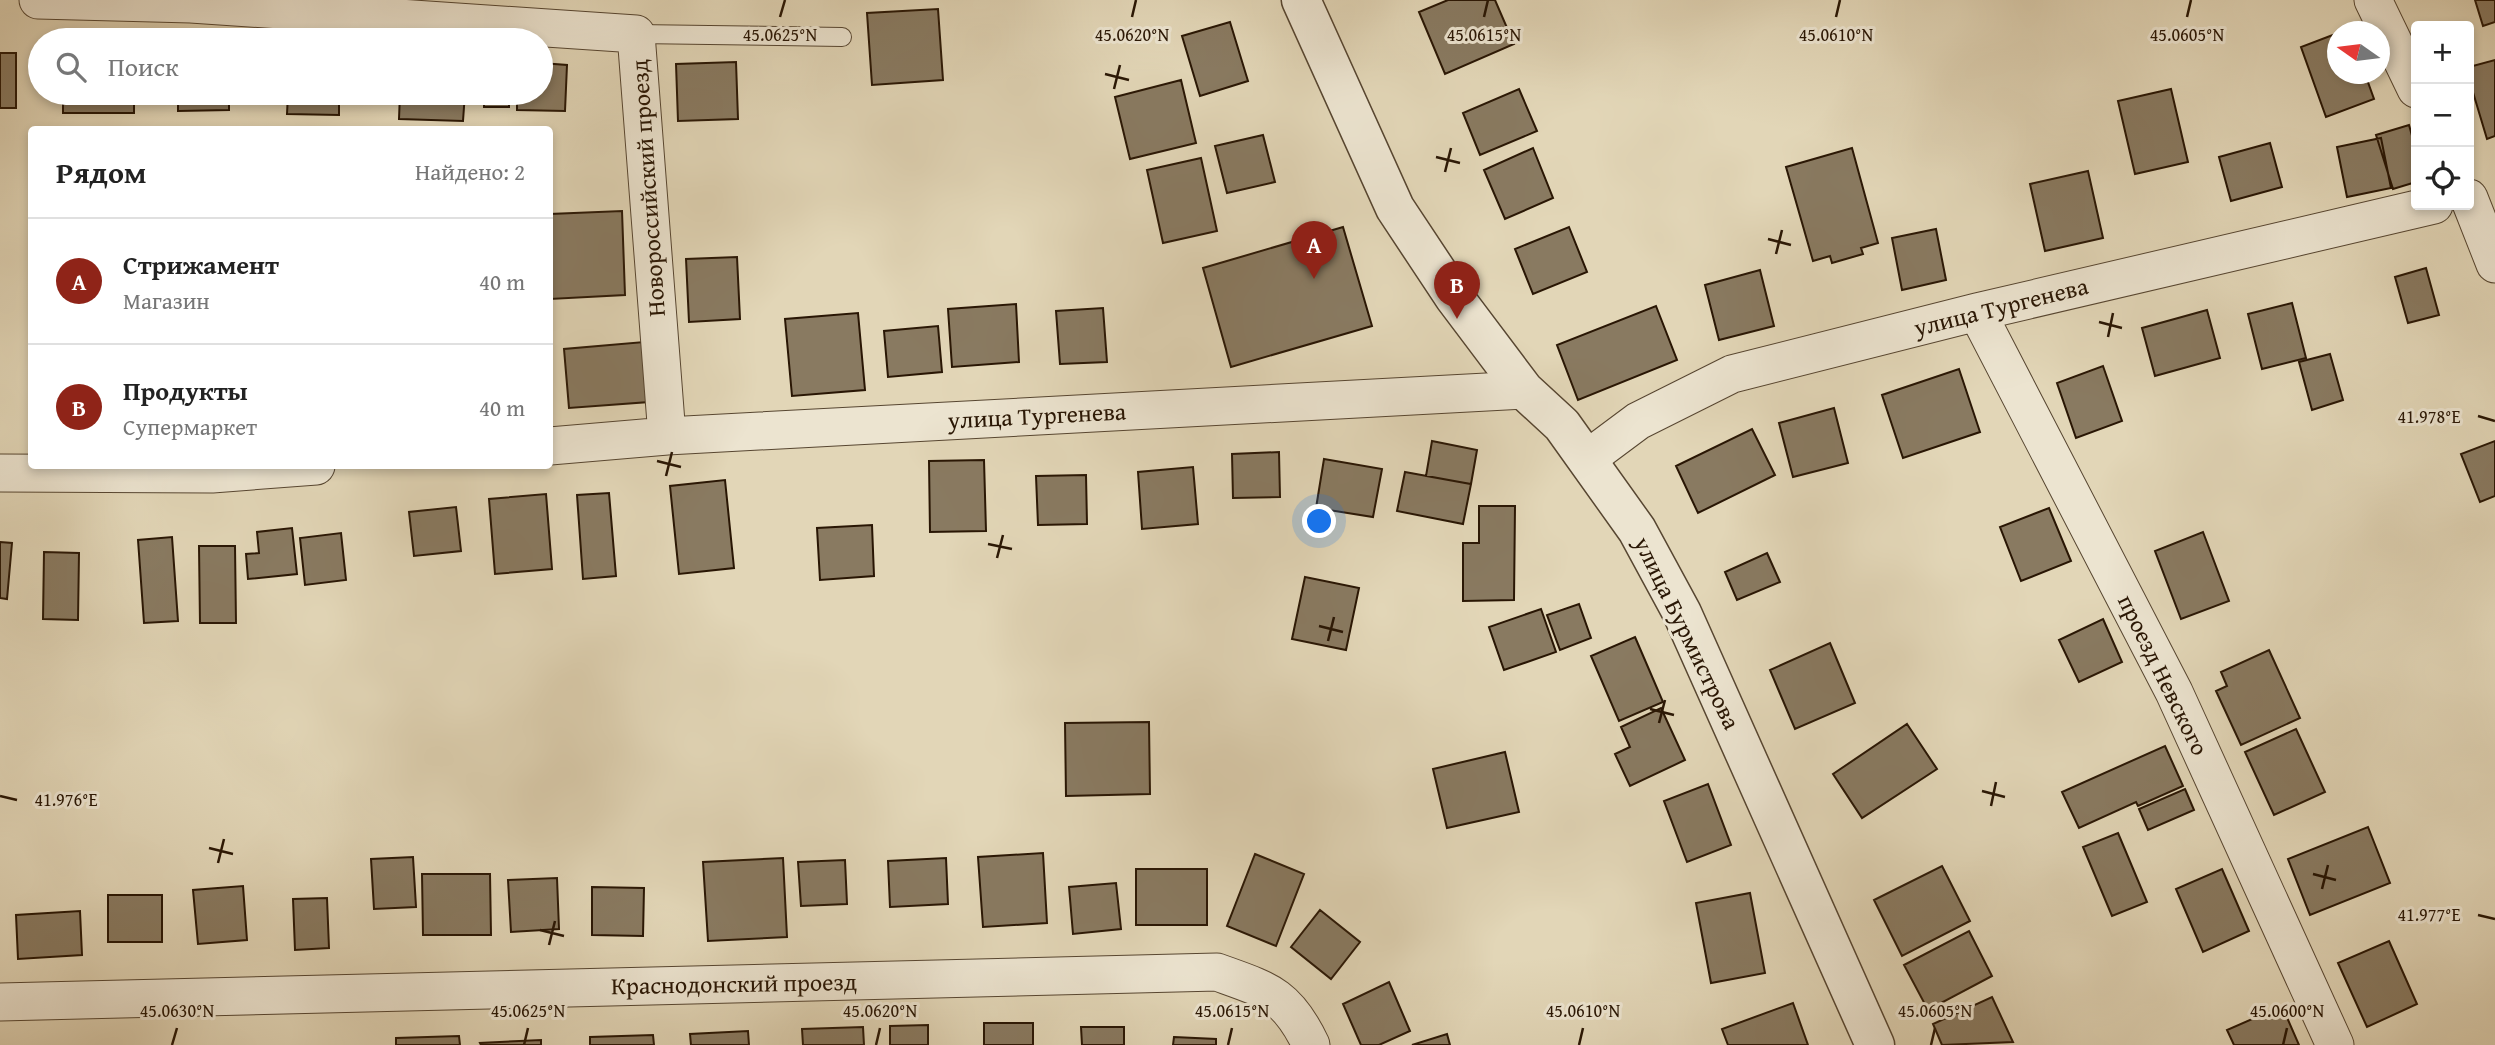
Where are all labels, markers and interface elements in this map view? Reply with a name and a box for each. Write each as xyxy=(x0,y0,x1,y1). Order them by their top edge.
text: 45.0625°N xyxy=(743,21,818,48)
text: 45.0620°N xyxy=(1095,21,1170,48)
text: 45.0615°N xyxy=(1447,21,1522,48)
text: 45.0610°N xyxy=(1799,21,1874,48)
text: 45.0605°N xyxy=(2150,21,2225,48)
north arrow xyxy=(2327,21,2390,84)
map controls xyxy=(2411,21,2474,210)
button: + xyxy=(2411,21,2474,84)
search box xyxy=(28,28,553,105)
text: Поиск xyxy=(108,47,179,86)
icon: search xyxy=(52,48,90,86)
street label: Новороссийский проезд xyxy=(621,58,674,318)
button: − xyxy=(2411,84,2474,147)
button: locate xyxy=(2411,147,2474,210)
text: Рядом xyxy=(56,150,147,194)
text: Найдено: 2 xyxy=(415,155,525,188)
pin: A xyxy=(1291,221,1337,279)
text: Стрижамент xyxy=(123,245,279,284)
pin: B xyxy=(1434,261,1480,319)
text: A xyxy=(72,265,86,298)
text: 40 m xyxy=(479,265,525,298)
street label: улица Тургенева xyxy=(1909,268,2092,345)
text: Магазин xyxy=(123,284,210,317)
text: Продукты xyxy=(123,371,248,410)
text: B xyxy=(72,391,86,424)
text: 40 m xyxy=(479,391,525,424)
street label: улица Тургенева xyxy=(946,393,1128,438)
text: 41.978°E xyxy=(2397,403,2461,430)
text: Супермаркет xyxy=(123,410,257,443)
your location xyxy=(1302,504,1336,538)
street label: улица Бурмистрова xyxy=(1625,529,1750,736)
street label: проезд Невского xyxy=(2109,588,2218,761)
text: 41.976°E xyxy=(34,786,98,813)
text: 41.977°E xyxy=(2397,901,2461,928)
street label: Краснодонский проезд xyxy=(611,964,857,1003)
text: 45.0630°N xyxy=(140,997,215,1024)
text: 45.0625°N xyxy=(491,997,566,1024)
text: 45.0620°N xyxy=(843,997,918,1024)
text: 45.0615°N xyxy=(1195,997,1270,1024)
text: 45.0610°N xyxy=(1546,997,1621,1024)
text: 45.0605°N xyxy=(1898,997,1973,1024)
text: 45.0600°N xyxy=(2250,997,2325,1024)

